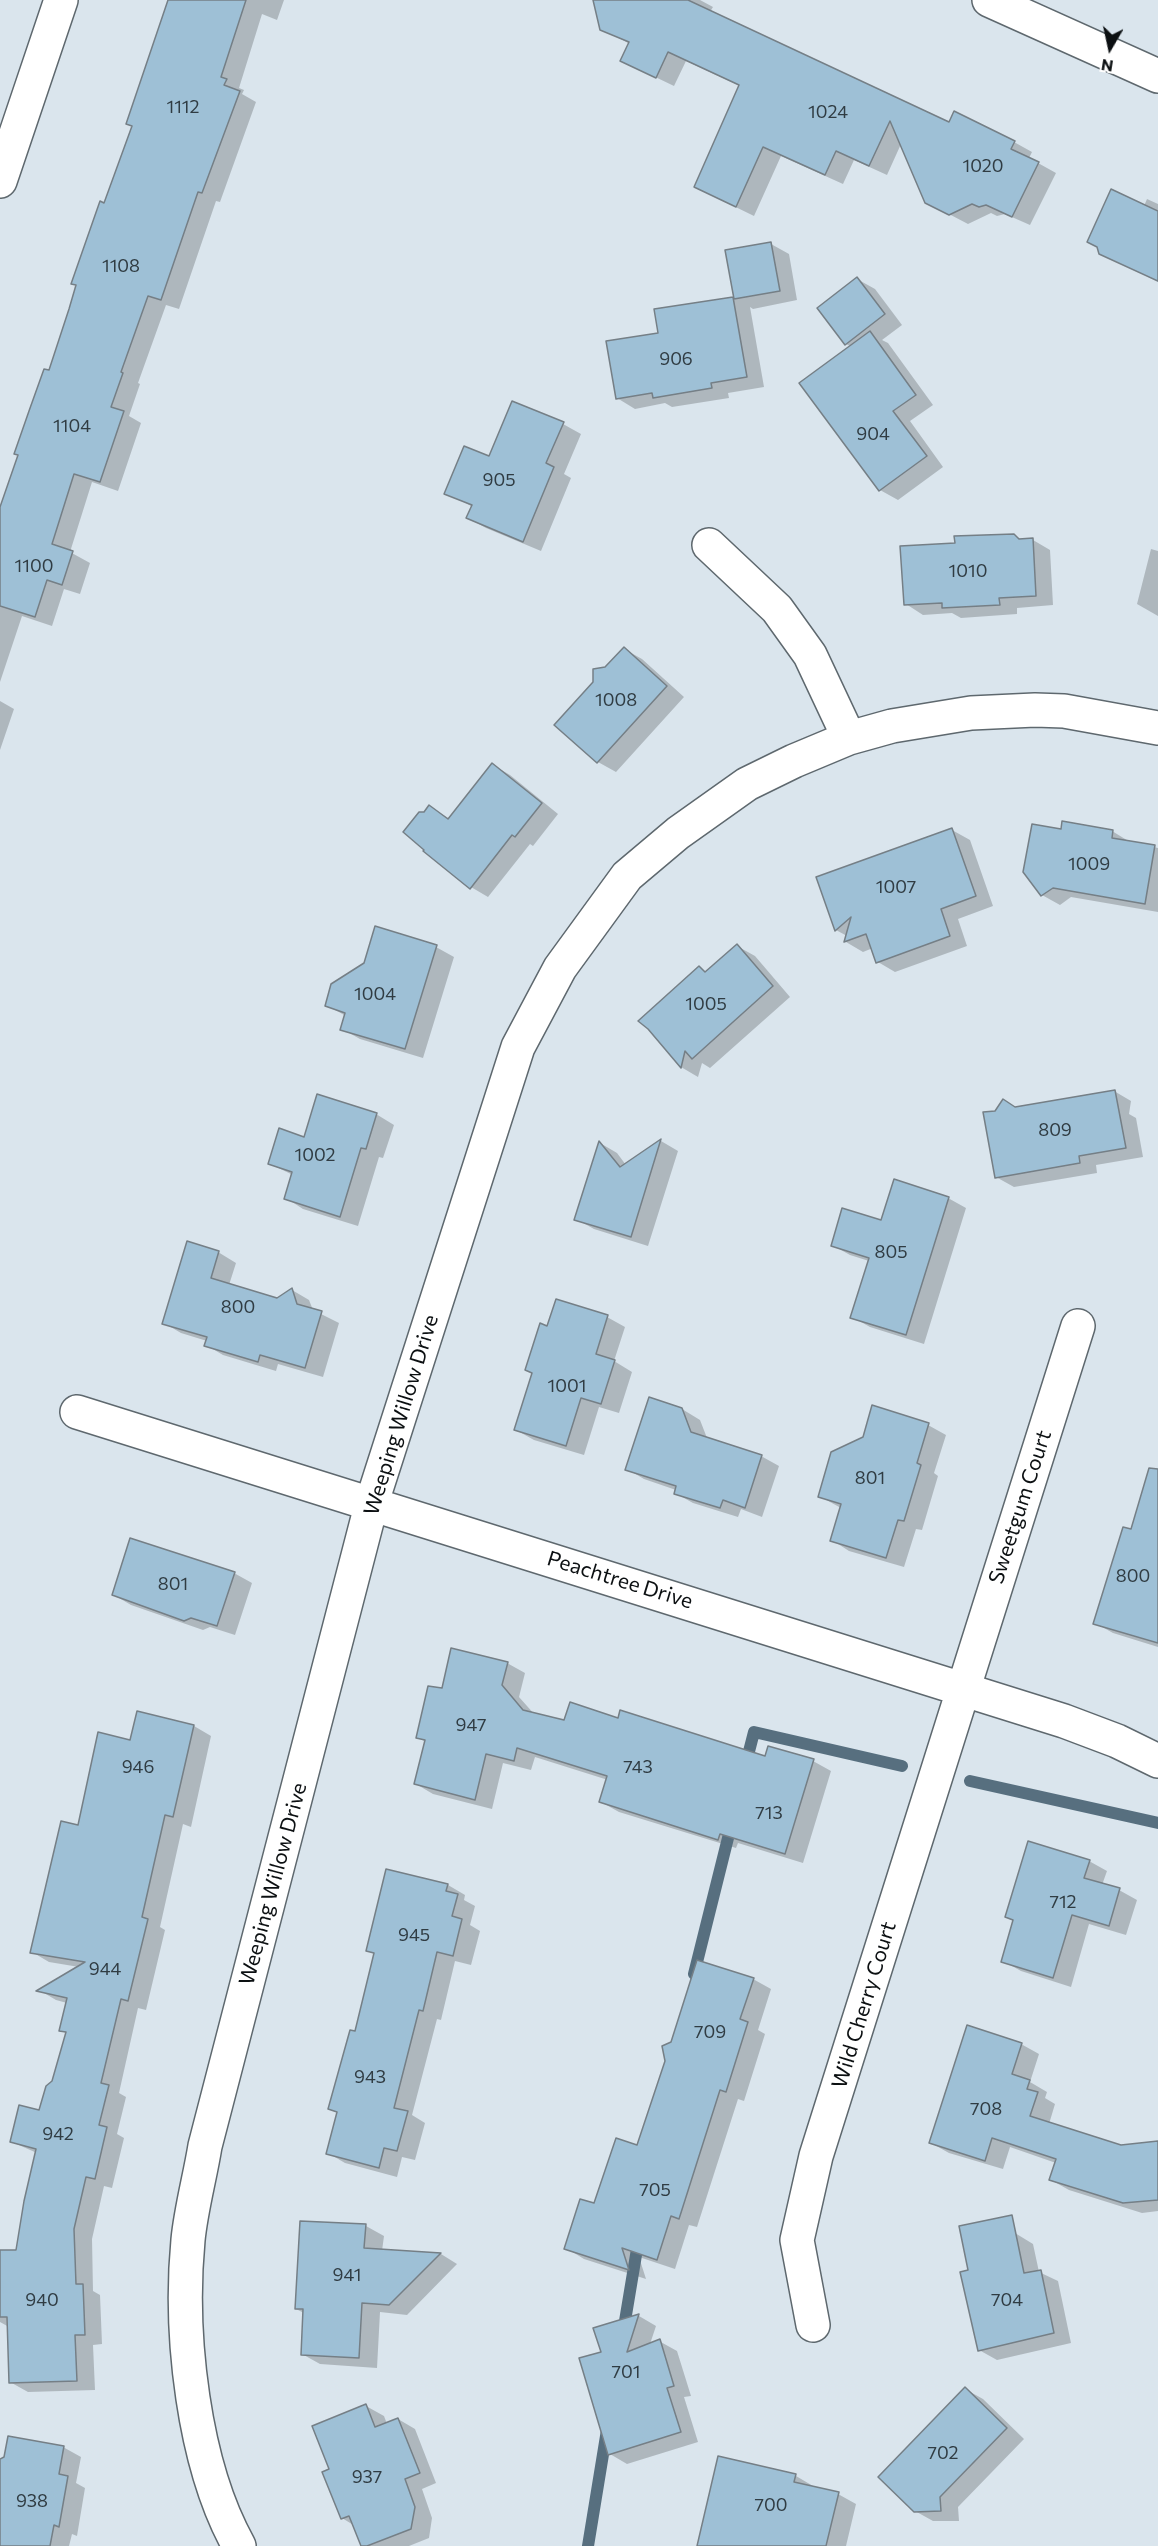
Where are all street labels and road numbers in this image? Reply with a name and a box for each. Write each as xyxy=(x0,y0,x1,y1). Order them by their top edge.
street label: Weeping Willow Drive xyxy=(358,1312,444,1518)
street label: Sweetgum Court xyxy=(983,1427,1057,1587)
street label: Peachtree Drive xyxy=(544,1546,696,1614)
street label: Weeping Willow Drive xyxy=(234,1780,312,1988)
street label: Wild Cherry Court xyxy=(827,1919,901,2091)

